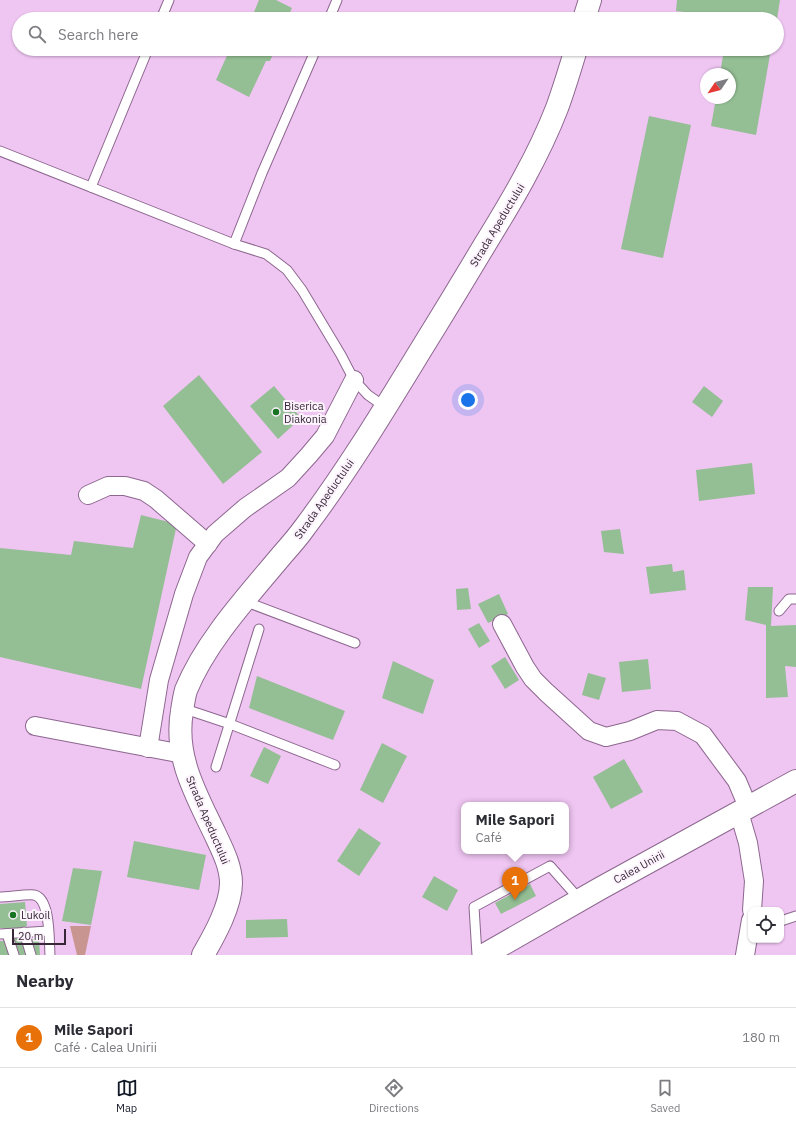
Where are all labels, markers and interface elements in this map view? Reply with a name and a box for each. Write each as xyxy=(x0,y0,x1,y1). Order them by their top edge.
search box xyxy=(12,12,784,56)
icon: search xyxy=(26,23,48,45)
text: Search here xyxy=(58,25,138,44)
north arrow xyxy=(700,68,736,104)
street label: Strada Apeductului xyxy=(467,181,527,269)
your location xyxy=(458,390,478,410)
place label: Biserica Diakonia xyxy=(284,399,327,426)
marker: Biserica Diakonia xyxy=(271,407,281,417)
street label: Strada Apeductului xyxy=(291,456,357,542)
street label: Strada Apeductului xyxy=(183,774,233,866)
popup xyxy=(461,802,569,854)
text: Mile Sapori xyxy=(476,810,554,829)
text: Café xyxy=(476,829,502,846)
street label: Calea Unirii xyxy=(611,847,667,887)
pin: 1 xyxy=(502,867,528,900)
map controls xyxy=(748,907,784,943)
button: locate xyxy=(748,907,784,943)
place label: Lukoil xyxy=(21,908,50,922)
marker: Lukoil xyxy=(8,910,18,920)
scale bar xyxy=(12,927,66,946)
text: 20 m xyxy=(18,929,43,943)
text: Nearby xyxy=(16,970,74,992)
text: Mile Sapori xyxy=(54,1020,133,1039)
text: 1 xyxy=(25,1029,33,1046)
text: 180 m xyxy=(742,1029,780,1046)
text: Café · Calea Unirii xyxy=(54,1039,157,1056)
tab: Map xyxy=(116,1077,138,1115)
tab: Directions xyxy=(369,1077,419,1115)
tab: Saved xyxy=(650,1077,680,1115)

